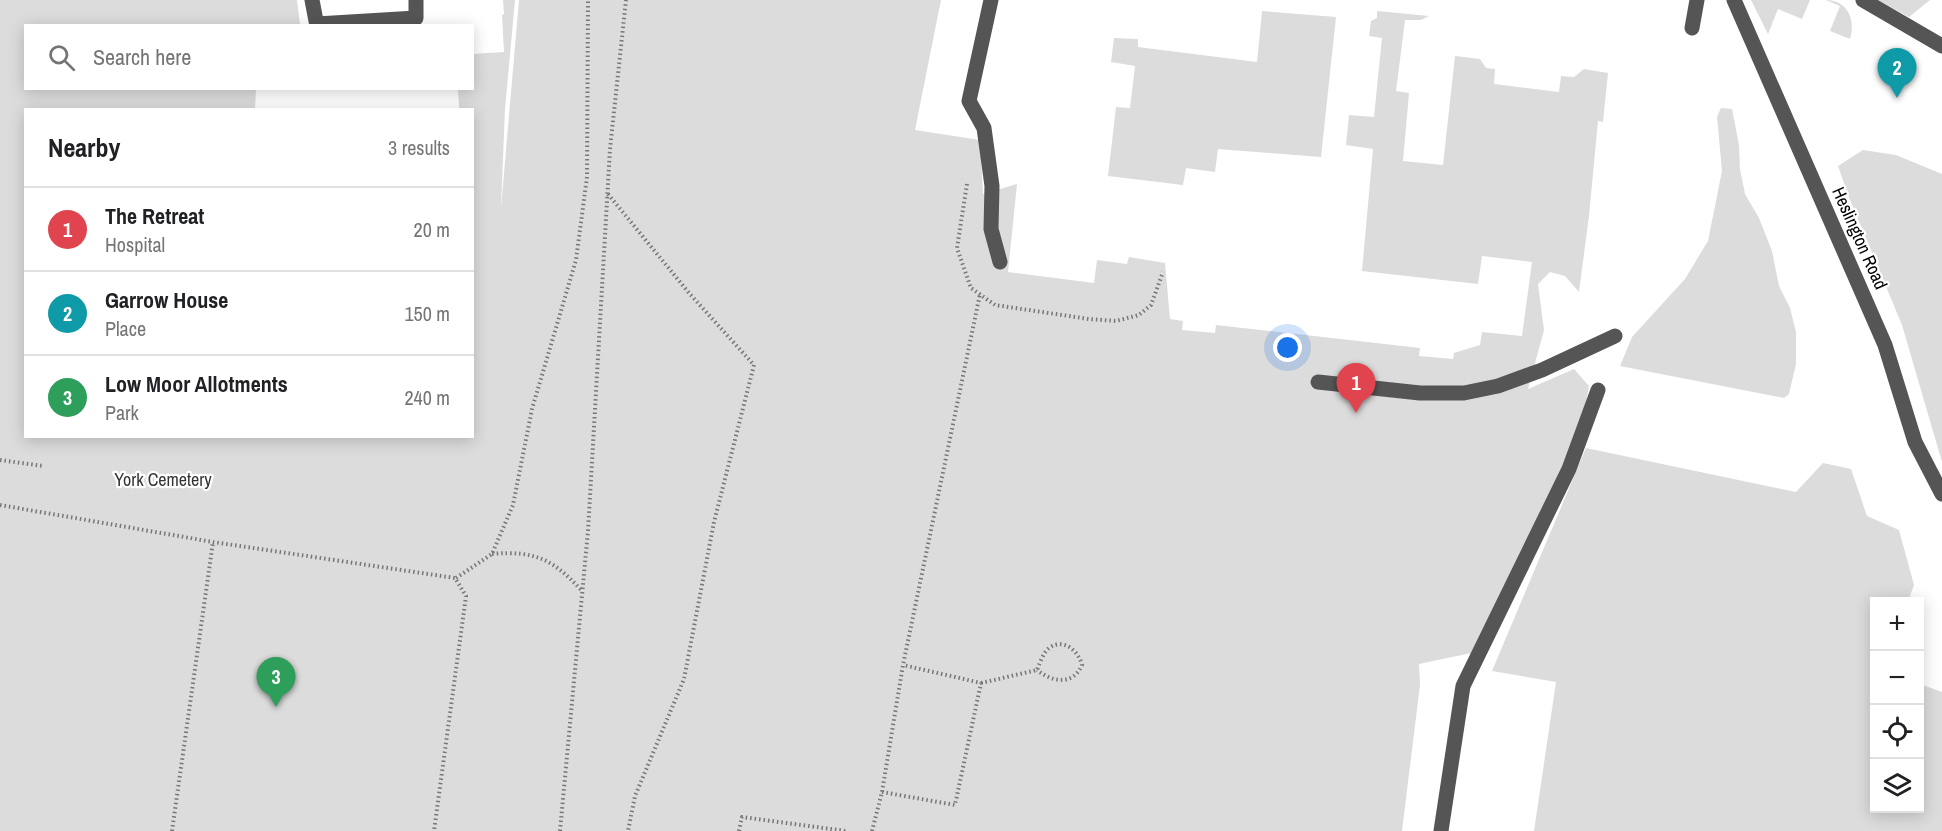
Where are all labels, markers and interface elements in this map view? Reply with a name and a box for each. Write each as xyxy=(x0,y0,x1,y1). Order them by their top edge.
search box xyxy=(24,24,474,90)
icon: search xyxy=(45,41,78,74)
text: Search here xyxy=(93,42,191,72)
pin: 2 xyxy=(1878,48,1916,98)
text: Nearby xyxy=(48,130,120,165)
text: 3 results xyxy=(388,134,450,161)
street label: Heslington Road xyxy=(1826,183,1894,293)
text: The Retreat xyxy=(105,201,204,231)
text: 1 xyxy=(63,216,72,243)
text: 20 m xyxy=(414,216,450,243)
text: Hospital xyxy=(105,231,165,258)
text: Garrow House xyxy=(105,285,228,315)
text: 2 xyxy=(63,300,72,327)
text: 150 m xyxy=(404,300,450,327)
text: Place xyxy=(105,315,146,342)
your location xyxy=(1273,333,1302,362)
pin: 1 xyxy=(1336,364,1376,413)
text: Low Moor Allotments xyxy=(105,369,288,399)
text: 3 xyxy=(63,384,72,411)
text: 240 m xyxy=(404,384,450,411)
text: Park xyxy=(105,399,139,426)
park label: York Cemetery xyxy=(114,467,212,492)
map controls xyxy=(1870,597,1924,813)
button: + xyxy=(1870,597,1924,651)
button: − xyxy=(1870,651,1924,705)
pin: 3 xyxy=(256,658,296,707)
button: locate xyxy=(1870,705,1924,759)
button: layers xyxy=(1870,759,1924,813)

